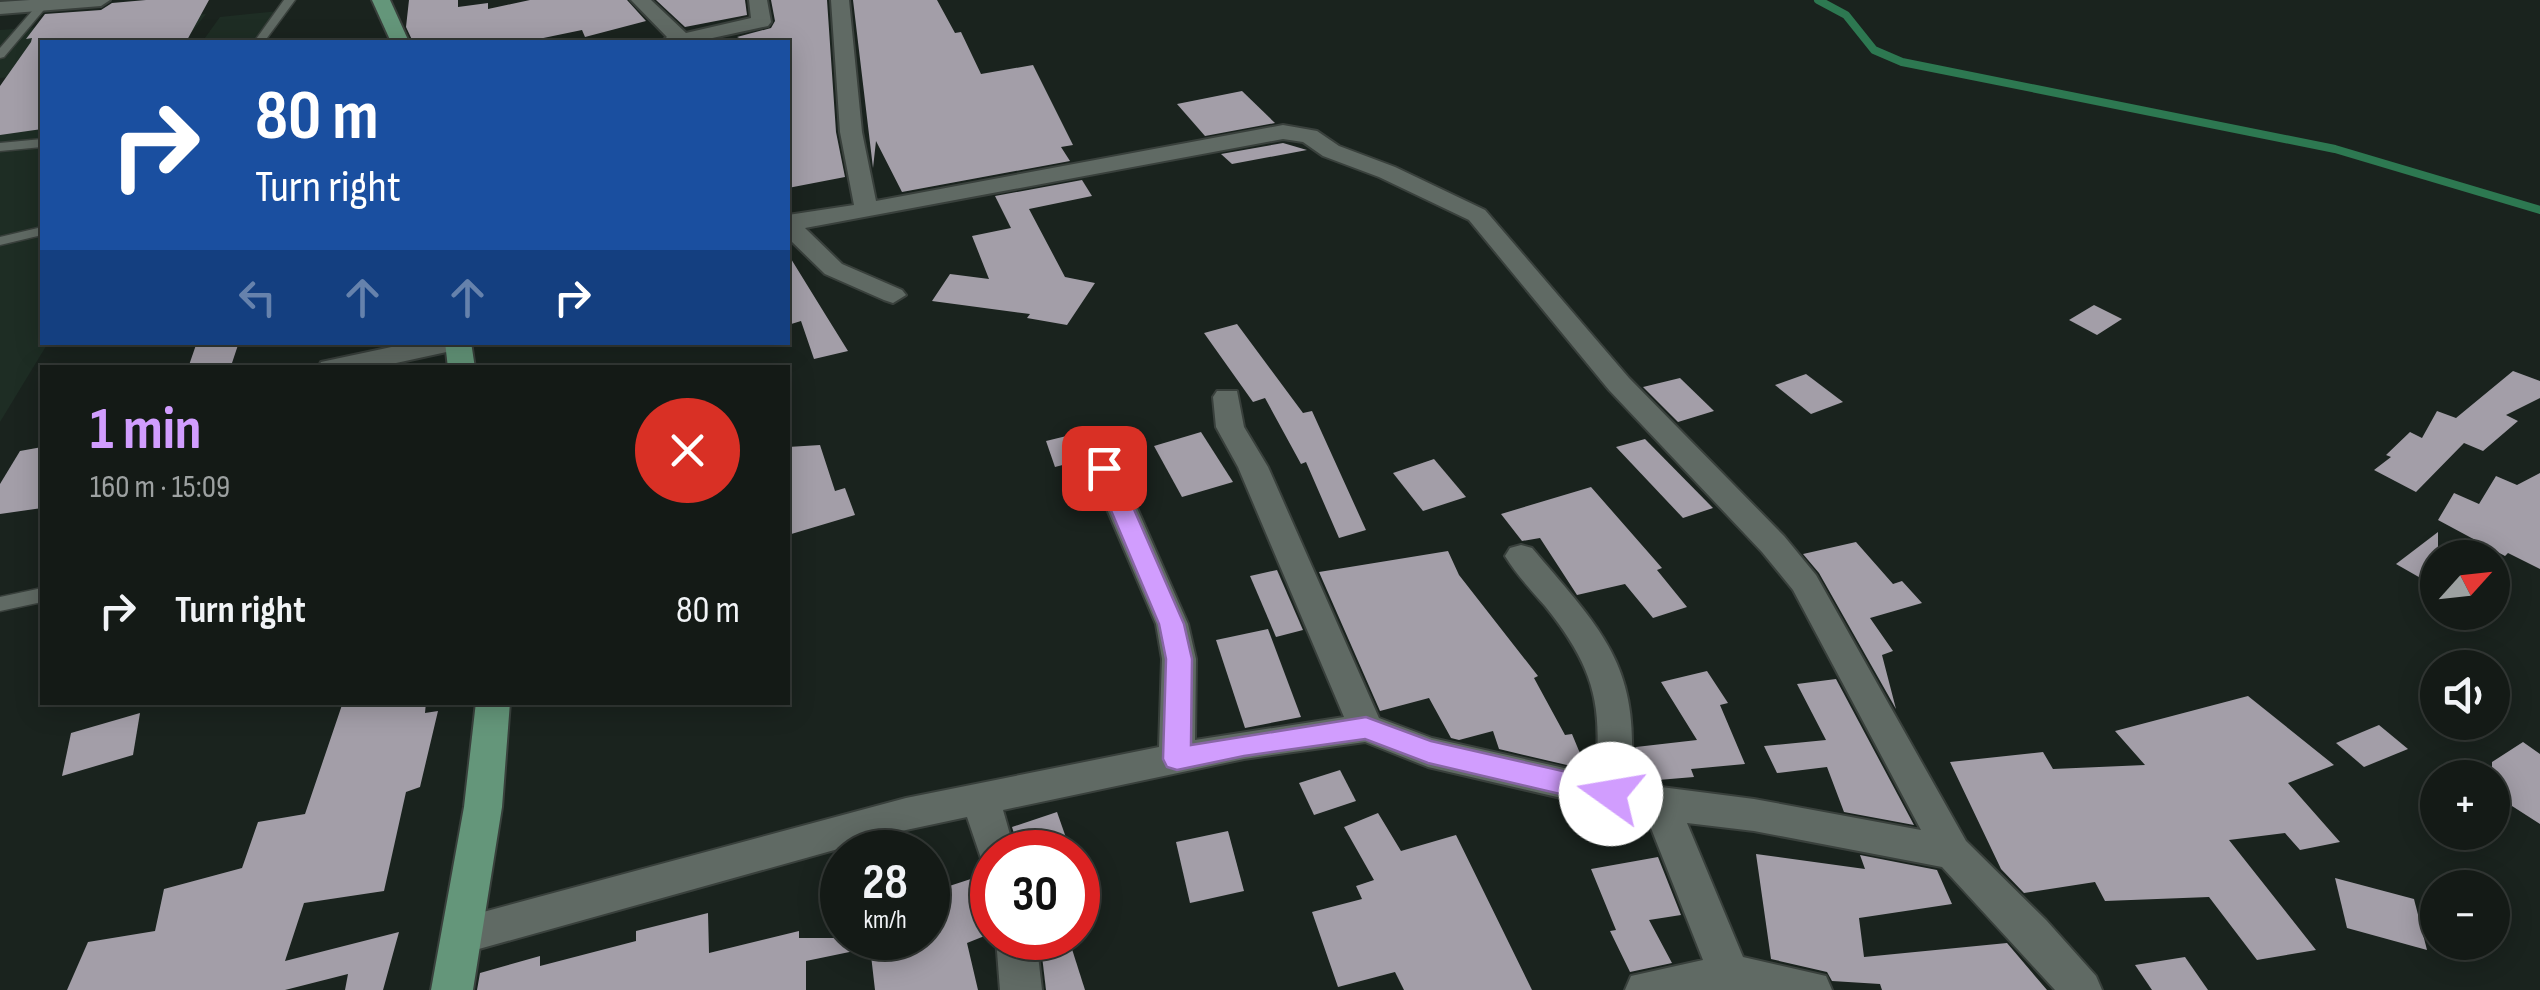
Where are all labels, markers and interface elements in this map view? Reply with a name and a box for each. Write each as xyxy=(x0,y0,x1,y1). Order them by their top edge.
text: 80 m xyxy=(255,75,379,159)
icon: right xyxy=(90,80,220,210)
text: Turn right xyxy=(255,160,401,215)
icon: left xyxy=(230,270,285,325)
icon: ahead xyxy=(335,270,390,325)
icon: ahead xyxy=(440,270,495,325)
icon: right xyxy=(545,270,600,325)
text: 1 min xyxy=(90,394,202,466)
button: close xyxy=(635,398,740,503)
pin xyxy=(1062,426,1147,511)
icon: arrive xyxy=(1077,441,1132,496)
text: 160 m · 15:09 xyxy=(90,468,230,507)
north arrow xyxy=(2420,540,2510,630)
map controls xyxy=(2420,540,2510,960)
icon: right xyxy=(90,583,145,638)
text: Turn right xyxy=(175,588,306,633)
text: 80 m xyxy=(676,588,740,633)
button: sound xyxy=(2420,650,2510,740)
position arrow xyxy=(1559,742,1663,846)
button: + xyxy=(2420,760,2510,850)
speed limit sign: 30 xyxy=(970,830,1100,960)
text: 28 xyxy=(862,853,908,913)
button: − xyxy=(2420,870,2510,960)
text: km/h xyxy=(863,905,907,936)

